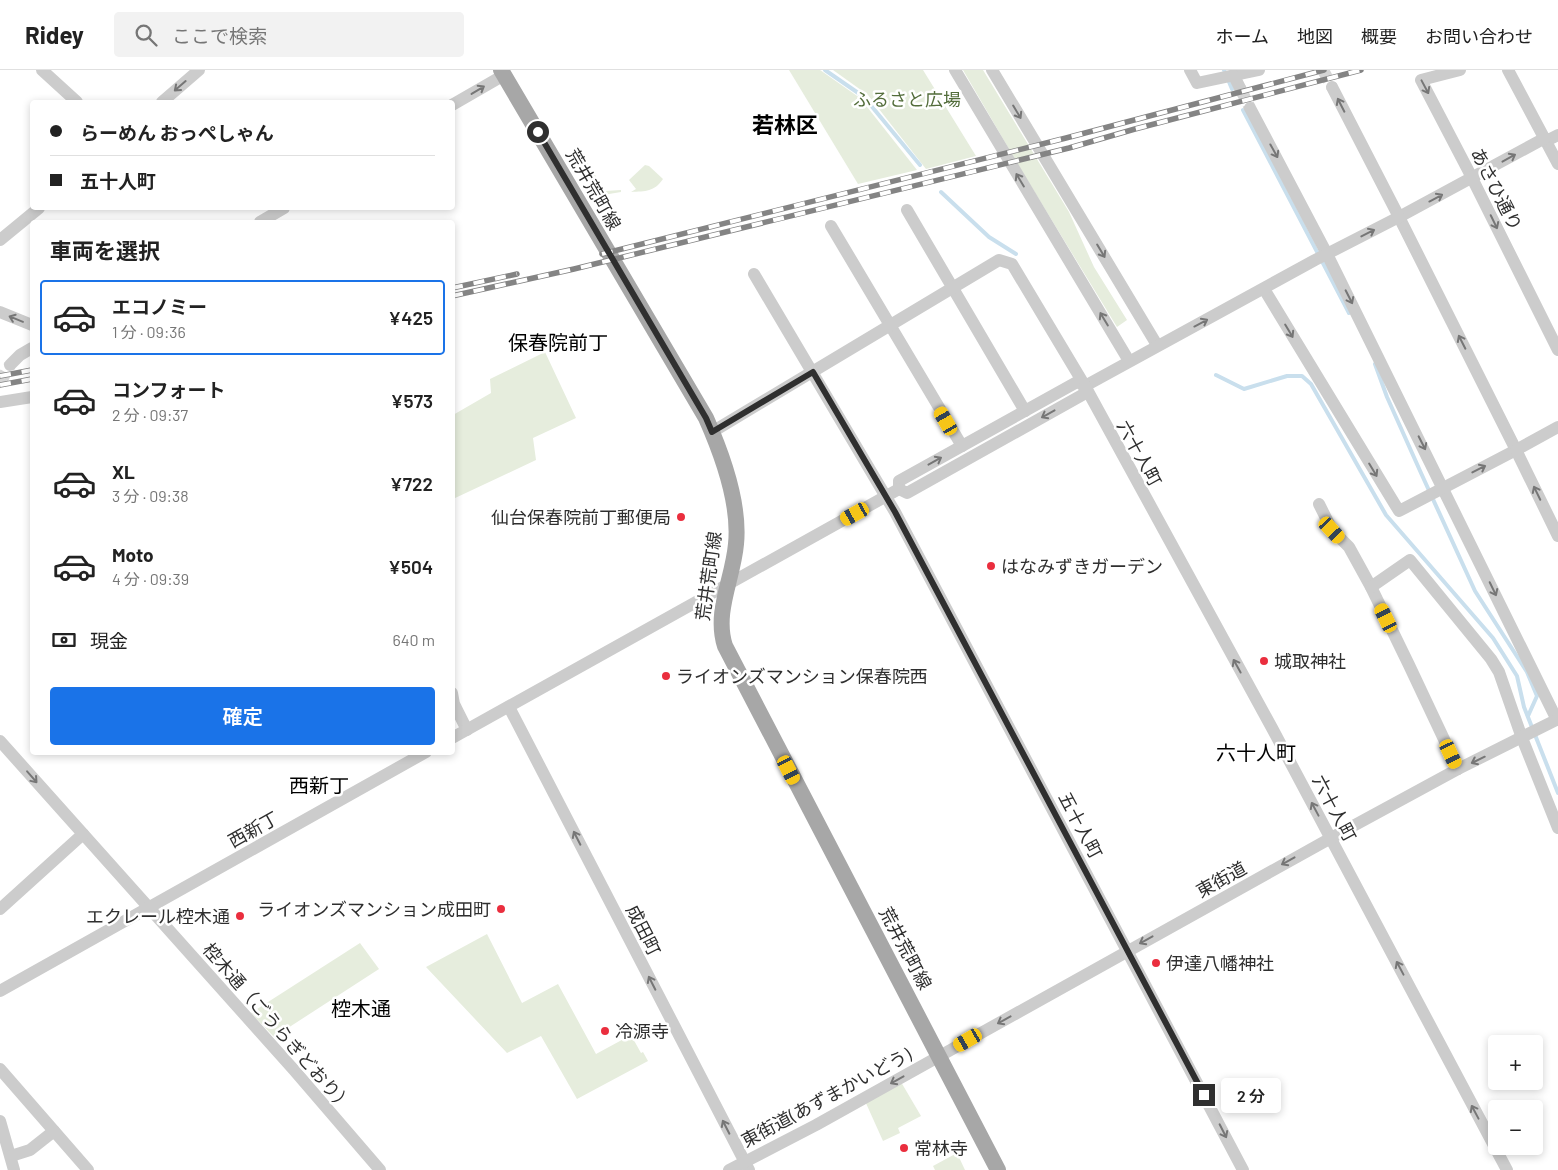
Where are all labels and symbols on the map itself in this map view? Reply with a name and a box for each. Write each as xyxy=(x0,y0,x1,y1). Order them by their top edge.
one-way arrow xyxy=(174,80,187,92)
one-way arrow xyxy=(1420,80,1430,95)
one-way arrow xyxy=(471,84,485,94)
park label: ふるさと広場 xyxy=(853,88,961,110)
one-way arrow xyxy=(1336,97,1346,112)
one-way arrow xyxy=(1012,104,1022,118)
district label: 若林区 xyxy=(752,111,818,137)
route start xyxy=(527,121,549,143)
one-way arrow xyxy=(1269,143,1279,157)
street label: あさひ通り xyxy=(1467,144,1527,234)
street label: 荒井荒町線 xyxy=(562,145,626,233)
one-way arrow xyxy=(1501,153,1516,163)
one-way arrow xyxy=(1015,173,1025,187)
one-way arrow xyxy=(1428,193,1443,202)
one-way arrow xyxy=(1490,214,1499,229)
one-way arrow xyxy=(1360,228,1375,237)
one-way arrow xyxy=(1096,243,1106,257)
one-way arrow xyxy=(1345,289,1354,304)
one-way arrow xyxy=(1099,313,1109,327)
one-way arrow xyxy=(9,314,24,323)
one-way arrow xyxy=(1193,318,1208,327)
one-way arrow xyxy=(1285,323,1295,338)
district label: 保春院前丁 xyxy=(508,330,608,354)
one-way arrow xyxy=(1457,335,1466,350)
car xyxy=(932,404,959,438)
one-way arrow xyxy=(1041,409,1056,419)
street label: 六十人町 xyxy=(1113,416,1167,490)
one-way arrow xyxy=(1417,435,1427,450)
one-way arrow xyxy=(927,456,941,466)
one-way arrow xyxy=(1368,463,1378,477)
one-way arrow xyxy=(1471,464,1486,474)
one-way arrow xyxy=(1532,486,1541,501)
car xyxy=(838,500,871,528)
place label: 仙台保春院前丁郵便局 xyxy=(491,506,671,528)
marker: 仙台保春院前丁郵便局 xyxy=(675,511,687,523)
car xyxy=(1316,514,1347,546)
street label: 荒井荒町線 xyxy=(691,530,725,622)
place label: はなみずきガーデン xyxy=(1001,555,1163,577)
marker: はなみずきガーデン xyxy=(985,560,997,572)
one-way arrow xyxy=(1488,581,1498,596)
car xyxy=(1372,601,1399,635)
place label: 城取神社 xyxy=(1274,650,1346,672)
marker: 城取神社 xyxy=(1258,655,1270,667)
one-way arrow xyxy=(1232,659,1242,674)
place label: ライオンズマンション保春院西 xyxy=(676,665,928,687)
marker: ライオンズマンション保春院西 xyxy=(660,670,672,682)
car xyxy=(1437,737,1464,771)
district label: 六十人町 xyxy=(1216,740,1296,764)
car xyxy=(775,753,802,787)
one-way arrow xyxy=(1471,755,1486,765)
one-way arrow xyxy=(26,771,38,784)
street label: 六十人町 xyxy=(1308,771,1362,845)
district label: 西新丁 xyxy=(289,773,349,797)
street label: 五十人町 xyxy=(1054,788,1108,862)
one-way arrow xyxy=(1310,802,1319,817)
street label: 西新丁 xyxy=(224,806,282,852)
one-way arrow xyxy=(572,831,581,846)
street label: 東街道 xyxy=(1192,856,1250,902)
one-way arrow xyxy=(1281,856,1296,866)
place label: ライオンズマンション成田町 xyxy=(257,898,491,920)
street label: 成田町 xyxy=(622,901,666,959)
marker: ライオンズマンション成田町 xyxy=(495,903,507,915)
street label: 荒井荒町線 xyxy=(875,903,937,993)
place label: エクレール椌木通 xyxy=(86,905,230,927)
marker: エクレール椌木通 xyxy=(234,910,246,922)
one-way arrow xyxy=(1139,935,1154,945)
street label: 椌木通（ごうらぎどおり） xyxy=(199,938,357,1116)
place label: 伊達八幡神社 xyxy=(1166,952,1274,974)
marker: 伊達八幡神社 xyxy=(1150,957,1162,969)
one-way arrow xyxy=(1395,961,1404,976)
one-way arrow xyxy=(647,975,657,990)
district label: 椌木通 xyxy=(331,996,391,1020)
one-way arrow xyxy=(998,1015,1012,1025)
place label: 冷源寺 xyxy=(615,1020,669,1042)
marker: 冷源寺 xyxy=(599,1025,611,1037)
car xyxy=(951,1026,984,1054)
street label: 東街道(あずまかいどう) xyxy=(737,1043,915,1151)
one-way arrow xyxy=(890,1075,905,1085)
callout: 2 分 xyxy=(1222,1078,1282,1112)
route end xyxy=(1193,1084,1215,1106)
one-way arrow xyxy=(1470,1105,1480,1119)
one-way arrow xyxy=(721,1120,730,1135)
one-way arrow xyxy=(1218,1123,1228,1138)
place label: 常林寺 xyxy=(914,1137,968,1159)
marker: 常林寺 xyxy=(898,1142,910,1154)

